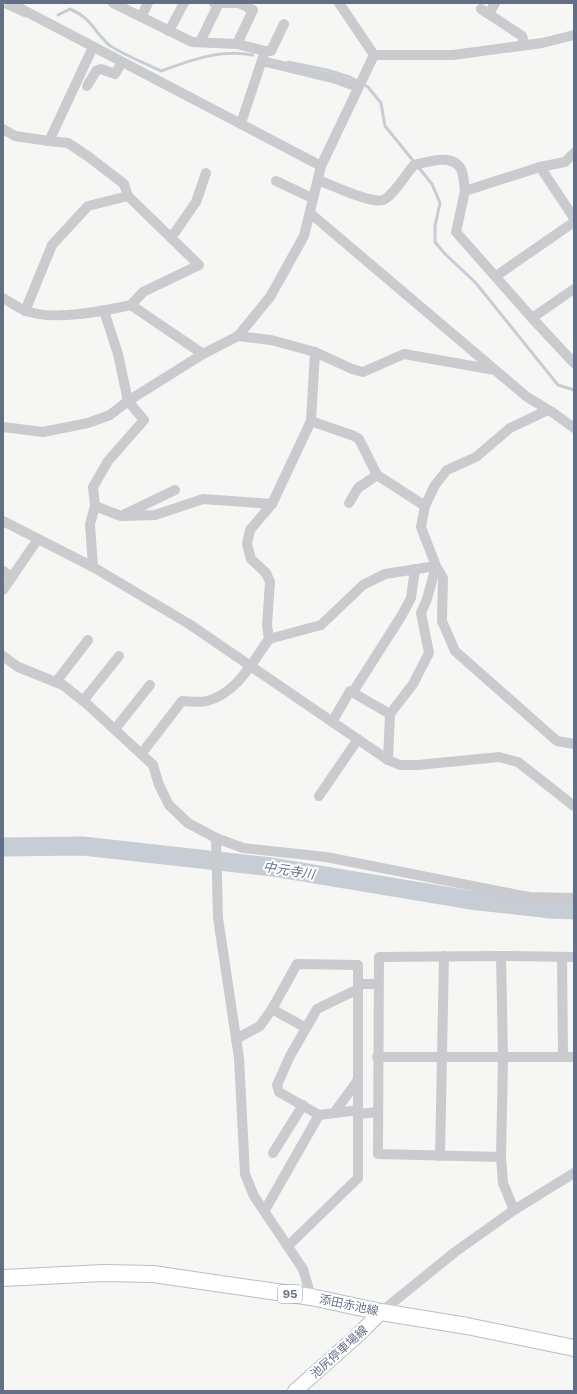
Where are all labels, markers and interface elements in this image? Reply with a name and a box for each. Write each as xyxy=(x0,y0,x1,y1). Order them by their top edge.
water label: 中元寺川 xyxy=(262,859,318,882)
road number: 95 xyxy=(278,1285,302,1303)
street label: 添田赤池線 xyxy=(318,1292,380,1318)
street label: 池尻停車場線 xyxy=(308,1323,370,1381)

